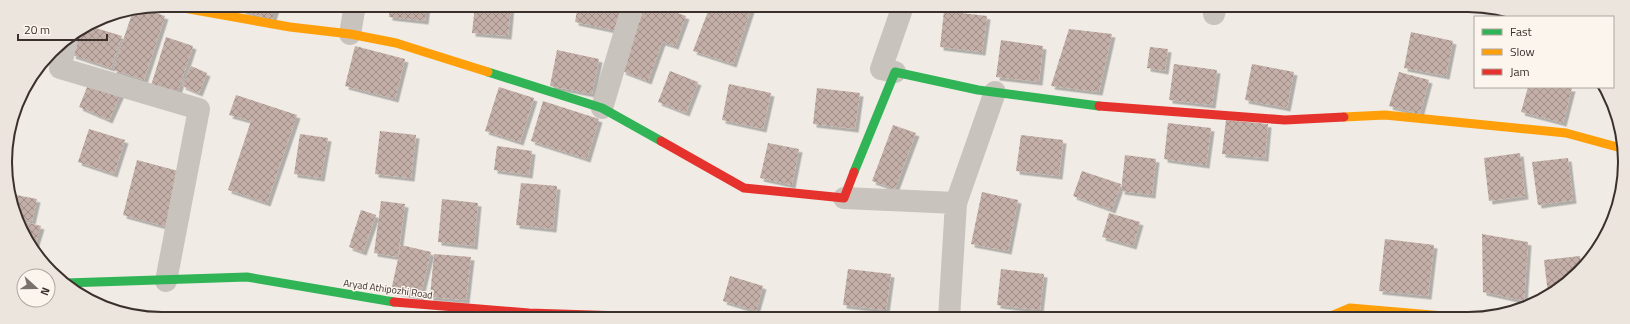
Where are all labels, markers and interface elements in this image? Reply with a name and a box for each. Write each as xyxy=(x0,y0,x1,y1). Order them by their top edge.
scale bar xyxy=(18,16,107,42)
legend xyxy=(1474,16,1614,88)
text: 20 m xyxy=(24,20,50,39)
text: Fast xyxy=(1510,22,1533,41)
text: Slow xyxy=(1510,42,1535,61)
text: Jam xyxy=(1510,62,1530,81)
north arrow xyxy=(16,268,56,308)
street label: Aryad Athipozhi Road xyxy=(342,275,434,303)
text: N xyxy=(37,285,54,298)

